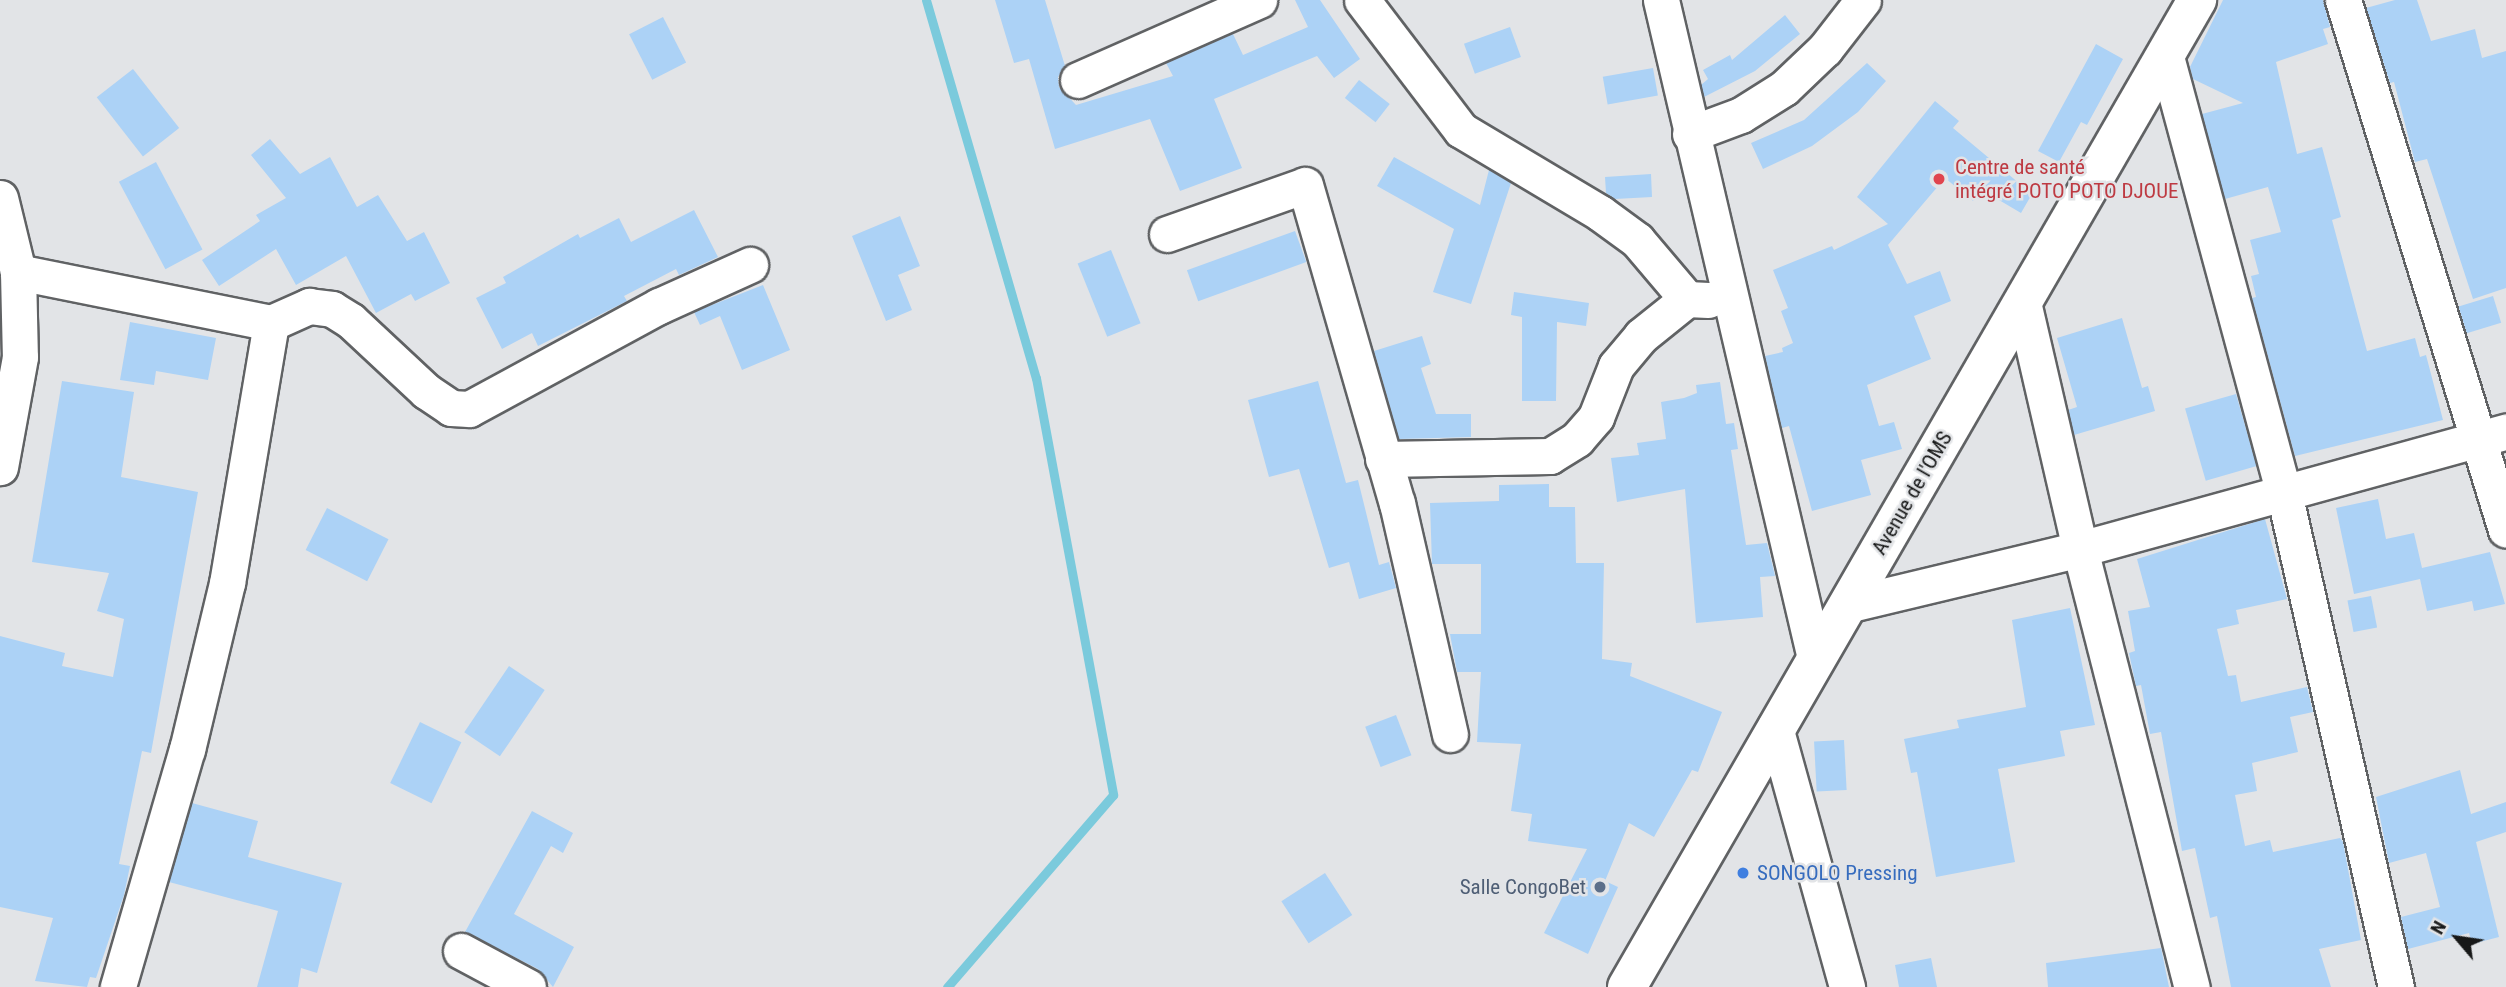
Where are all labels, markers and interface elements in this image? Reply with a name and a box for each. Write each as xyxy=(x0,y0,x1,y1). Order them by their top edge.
place label: Centre de santé intégré POTO POTO DJOUE xyxy=(1955,154,2178,204)
marker: Centre de santé intégré POTO POTO DJOUE xyxy=(1929,169,1949,189)
street label: Avenue de l'OMS xyxy=(1867,427,1957,559)
place label: SONGOLO Pressing xyxy=(1757,860,1918,886)
marker: SONGOLO Pressing xyxy=(1735,865,1751,881)
place label: Salle CongoBet xyxy=(1460,874,1586,900)
marker: Salle CongoBet xyxy=(1592,879,1608,895)
north arrow xyxy=(2422,903,2492,973)
text: N xyxy=(2425,917,2451,938)

